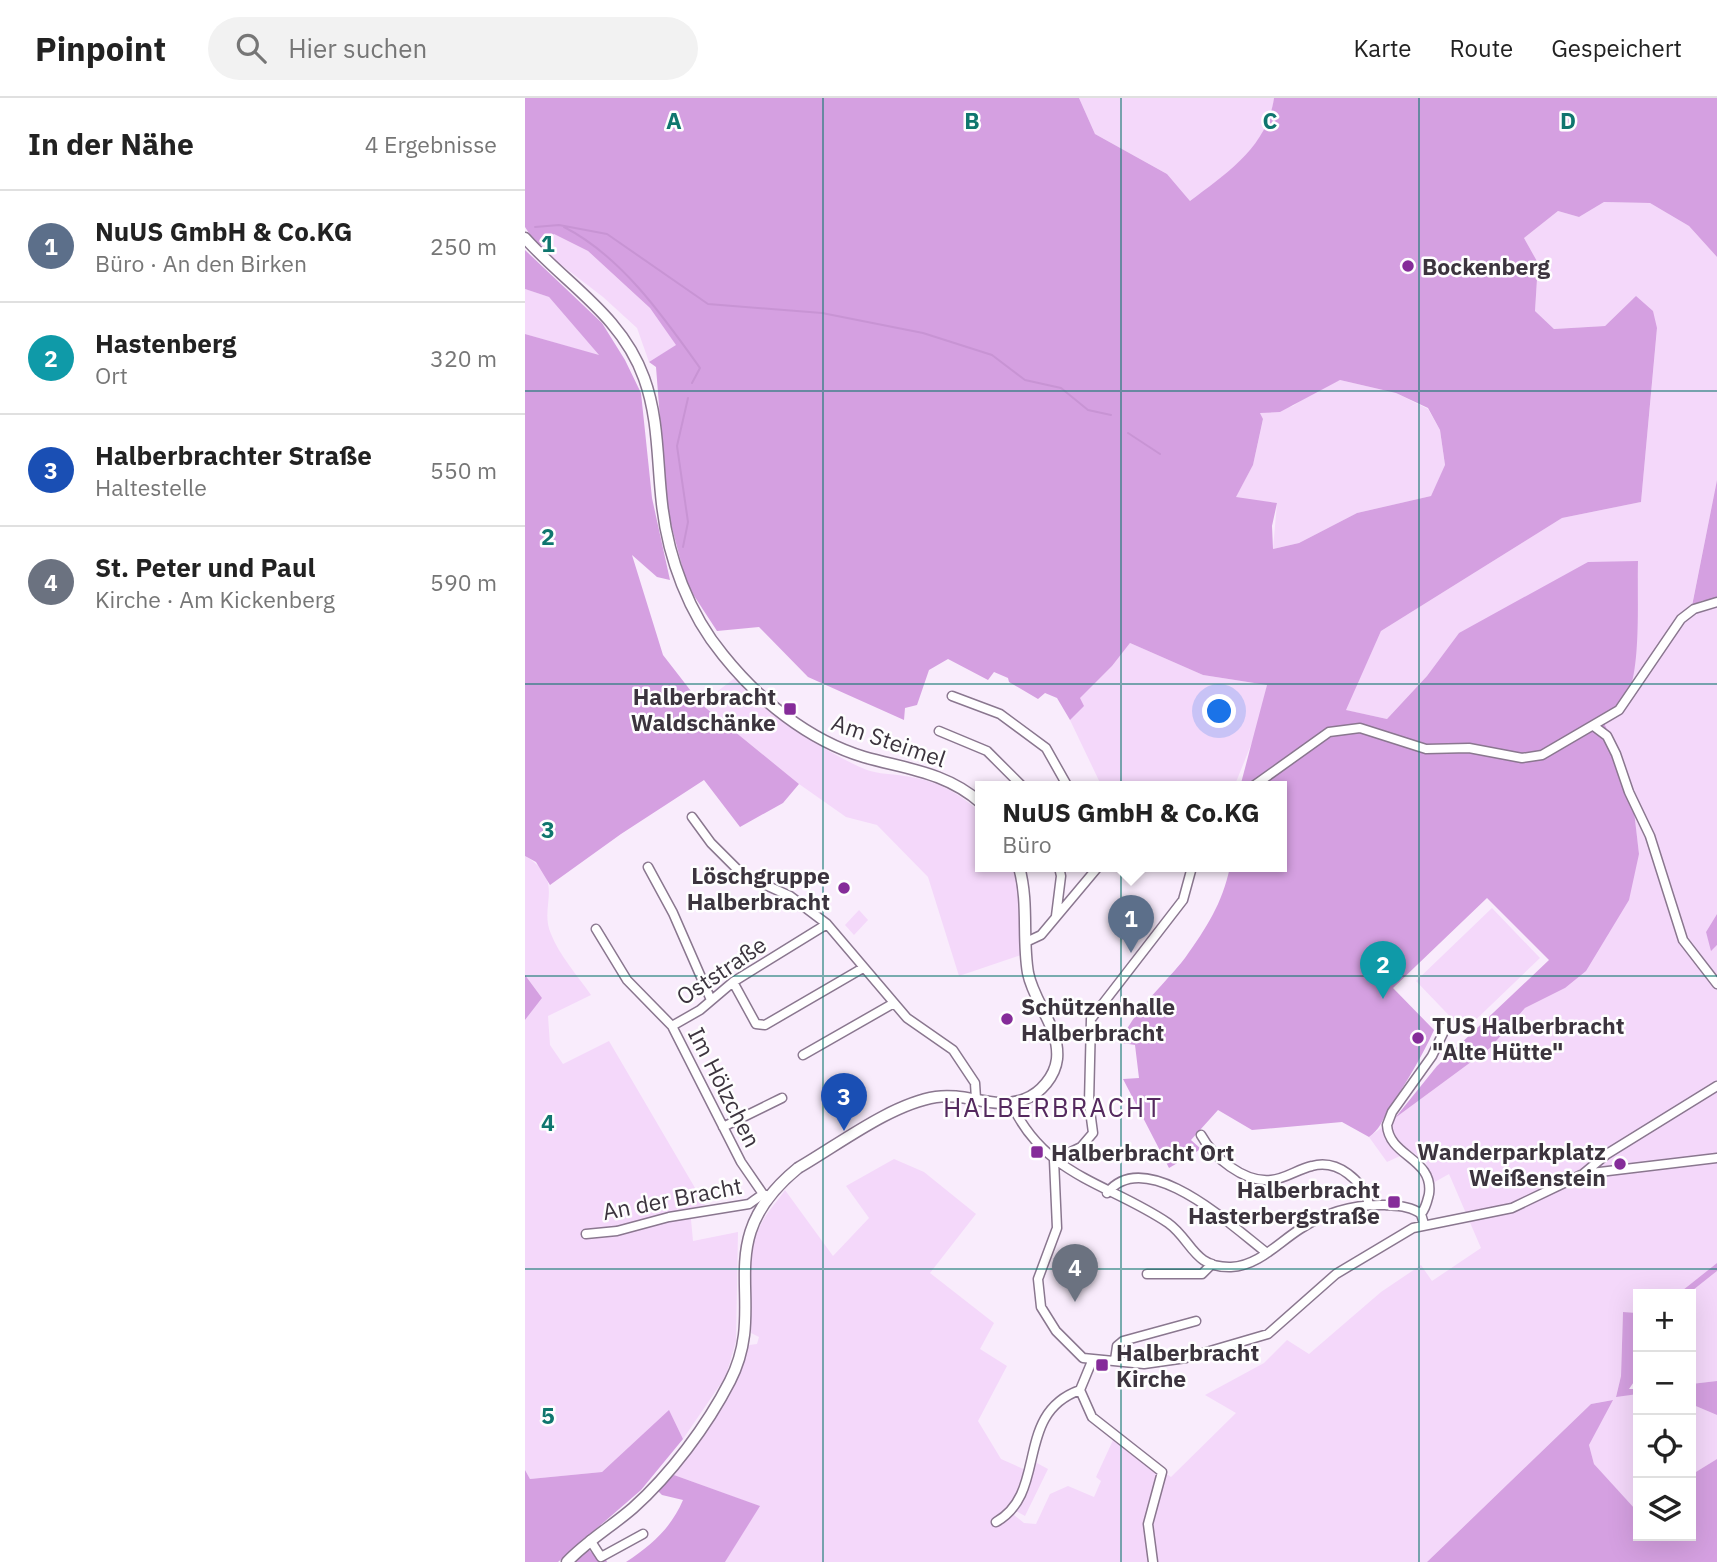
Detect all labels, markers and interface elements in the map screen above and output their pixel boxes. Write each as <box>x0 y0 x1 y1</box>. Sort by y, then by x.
search box <box>208 17 698 80</box>
text: Pinpoint <box>35 27 166 70</box>
icon: search <box>232 29 270 67</box>
text: Hier suchen <box>288 31 427 65</box>
text: Karte <box>1353 32 1412 64</box>
text: Route <box>1450 32 1513 64</box>
text: Gespeichert <box>1551 32 1682 64</box>
text: A <box>666 105 682 135</box>
text: B <box>964 105 980 135</box>
text: C <box>1263 105 1278 135</box>
text: D <box>1560 105 1576 135</box>
text: In der Nähe <box>28 124 194 163</box>
text: 4 Ergebnisse <box>365 129 497 159</box>
text: NuUS GmbH & Co.KG <box>95 214 352 248</box>
text: 1 <box>541 228 555 258</box>
text: 1 <box>44 231 58 261</box>
text: 250 m <box>430 231 497 261</box>
text: Büro · An den Birken <box>95 248 307 278</box>
place label: Bockenberg <box>1422 251 1550 281</box>
marker: Bockenberg <box>1400 258 1416 274</box>
text: Hastenberg <box>95 326 236 360</box>
text: 2 <box>44 343 58 373</box>
text: 320 m <box>430 343 497 373</box>
text: Ort <box>95 360 128 390</box>
text: Halberbrachter Straße <box>95 438 372 472</box>
text: 3 <box>44 455 58 485</box>
text: 550 m <box>430 455 497 485</box>
text: Haltestelle <box>95 472 207 502</box>
text: 2 <box>541 521 555 551</box>
text: St. Peter und Paul <box>95 550 315 584</box>
text: 4 <box>44 567 58 597</box>
text: 590 m <box>430 567 497 597</box>
text: Kirche · Am Kickenberg <box>95 584 335 614</box>
place label: Halberbracht Waldschänke <box>631 681 776 737</box>
your location <box>1202 694 1236 728</box>
marker: Halberbracht Waldschänke <box>782 701 798 717</box>
street label: Am Steimel <box>828 706 950 774</box>
popup <box>975 781 1287 872</box>
text: NuUS GmbH & Co.KG <box>1002 795 1260 829</box>
text: 3 <box>541 814 555 844</box>
text: Büro <box>1002 829 1052 859</box>
place label: Löschgruppe Halberbracht <box>687 860 830 916</box>
marker: Löschgruppe Halberbracht <box>836 880 852 896</box>
pin: 1 <box>1108 895 1154 953</box>
street label: Oststraße <box>670 929 772 1011</box>
pin: 2 <box>1360 941 1406 999</box>
place label: Schützenhalle Halberbracht <box>1021 991 1175 1047</box>
place label: TUS Halberbracht "Alte Hütte" <box>1432 1010 1625 1066</box>
marker: Schützenhalle Halberbracht <box>999 1011 1015 1027</box>
street label: Im Hölzchen <box>682 1022 768 1152</box>
marker: TUS Halberbracht "Alte Hütte" <box>1410 1030 1426 1046</box>
pin: 3 <box>821 1073 867 1131</box>
district label: HALBERBRACHT <box>943 1090 1163 1124</box>
text: 4 <box>541 1107 555 1137</box>
place label: Wanderparkplatz Weißenstein <box>1417 1136 1606 1192</box>
place label: Halberbracht Ort <box>1051 1137 1235 1167</box>
marker: Halberbracht Ort <box>1029 1144 1045 1160</box>
marker: Wanderparkplatz Weißenstein <box>1612 1156 1628 1172</box>
street label: An der Bracht <box>600 1170 744 1226</box>
place label: Halberbracht Hasterbergstraße <box>1188 1174 1380 1230</box>
marker: Halberbracht Hasterbergstraße <box>1386 1194 1402 1210</box>
pin: 4 <box>1052 1244 1098 1302</box>
map controls <box>1633 1289 1696 1541</box>
button: + <box>1633 1289 1696 1352</box>
place label: Halberbracht Kirche <box>1116 1337 1260 1393</box>
button: − <box>1633 1352 1696 1415</box>
marker: Halberbracht Kirche <box>1094 1357 1110 1373</box>
text: 5 <box>541 1400 555 1430</box>
button: locate <box>1633 1415 1696 1478</box>
button: layers <box>1633 1478 1696 1541</box>

